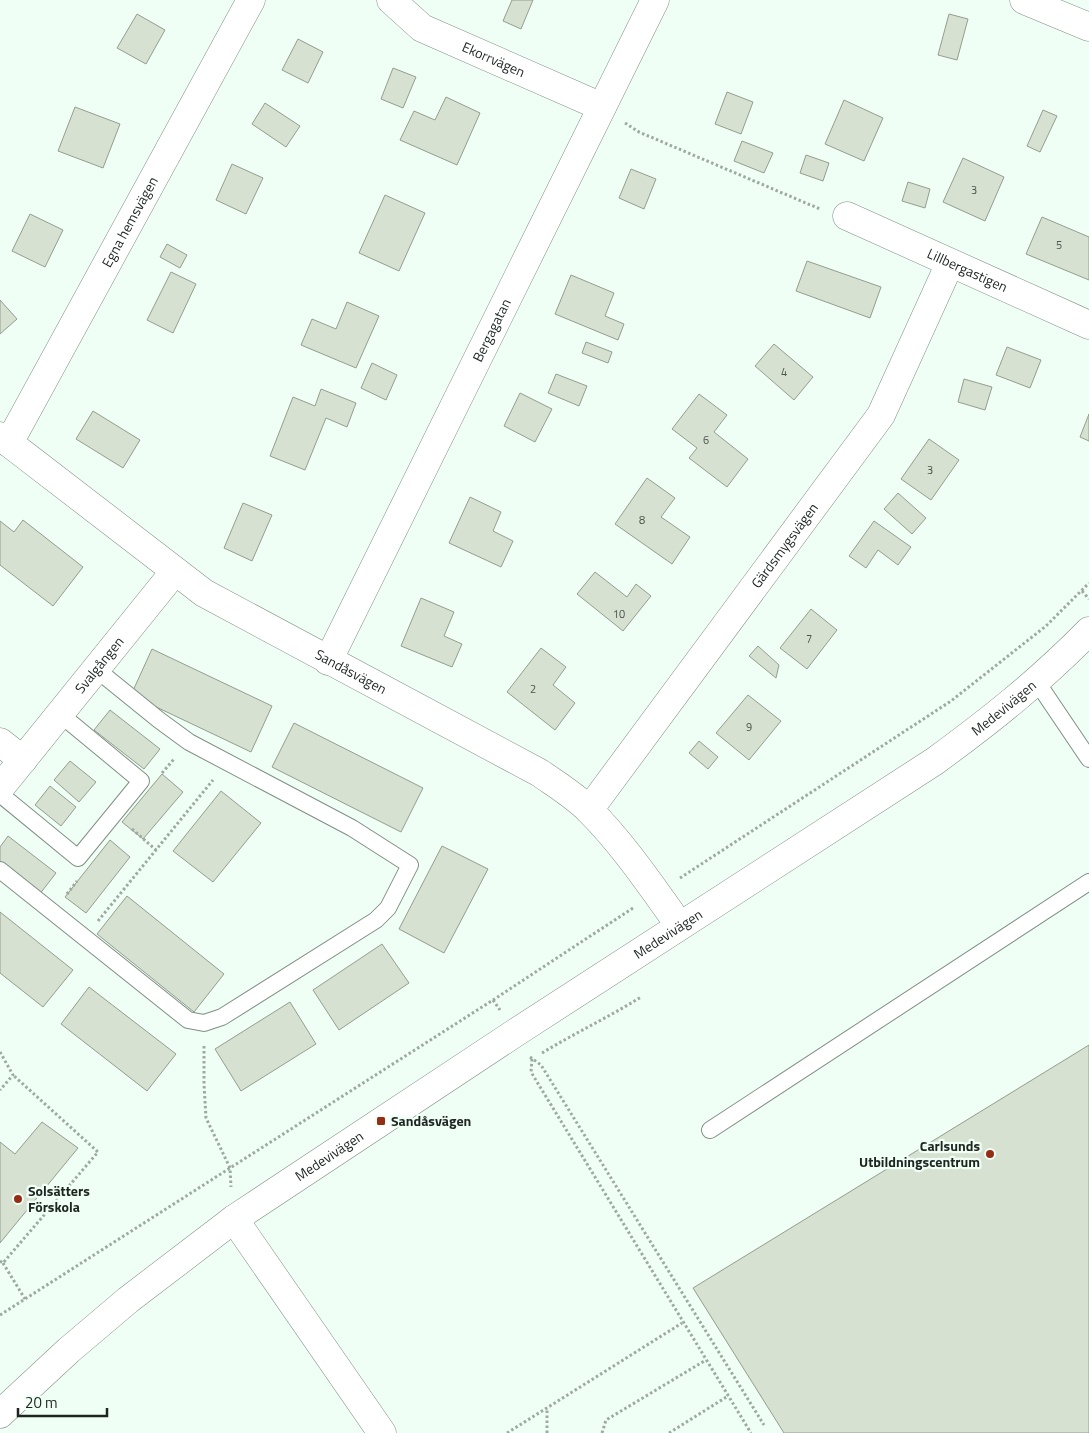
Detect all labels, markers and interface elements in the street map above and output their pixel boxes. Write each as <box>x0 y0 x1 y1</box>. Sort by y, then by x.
street label: Ekorrvägen <box>459 36 529 82</box>
street label: Egna hemsvägen <box>96 172 163 271</box>
house number: 3 <box>971 182 977 198</box>
house number: 5 <box>1056 237 1062 253</box>
street label: Lillbergastigen <box>924 243 1011 297</box>
street label: Bergagatan <box>467 295 516 365</box>
house number: 4 <box>781 364 787 380</box>
house number: 6 <box>703 432 709 448</box>
house number: 3 <box>927 462 933 478</box>
street label: Gärdsmygsvägen <box>746 498 823 592</box>
house number: 8 <box>639 512 645 528</box>
house number: 10 <box>613 606 625 622</box>
house number: 7 <box>806 631 812 647</box>
street label: Svalgången <box>69 632 128 698</box>
street label: Sandåsvägen <box>312 643 391 699</box>
street label: Medevivägen <box>966 675 1040 740</box>
house number: 2 <box>530 681 536 697</box>
house number: 9 <box>746 719 752 735</box>
street label: Medevivägen <box>629 903 706 964</box>
place label: Sandåsvägen <box>391 1110 471 1131</box>
marker: Sandåsvägen <box>375 1115 387 1127</box>
street label: Medevivägen <box>290 1125 367 1186</box>
place label: Carlsunds Utbildningscentrum <box>859 1135 980 1172</box>
marker: Carlsunds Utbildningscentrum <box>984 1148 996 1160</box>
place label: Solsätters Förskola <box>28 1180 90 1217</box>
marker: Solsätters Förskola <box>12 1193 24 1205</box>
scale bar <box>18 1386 106 1418</box>
text: 20 m <box>25 1391 58 1414</box>

